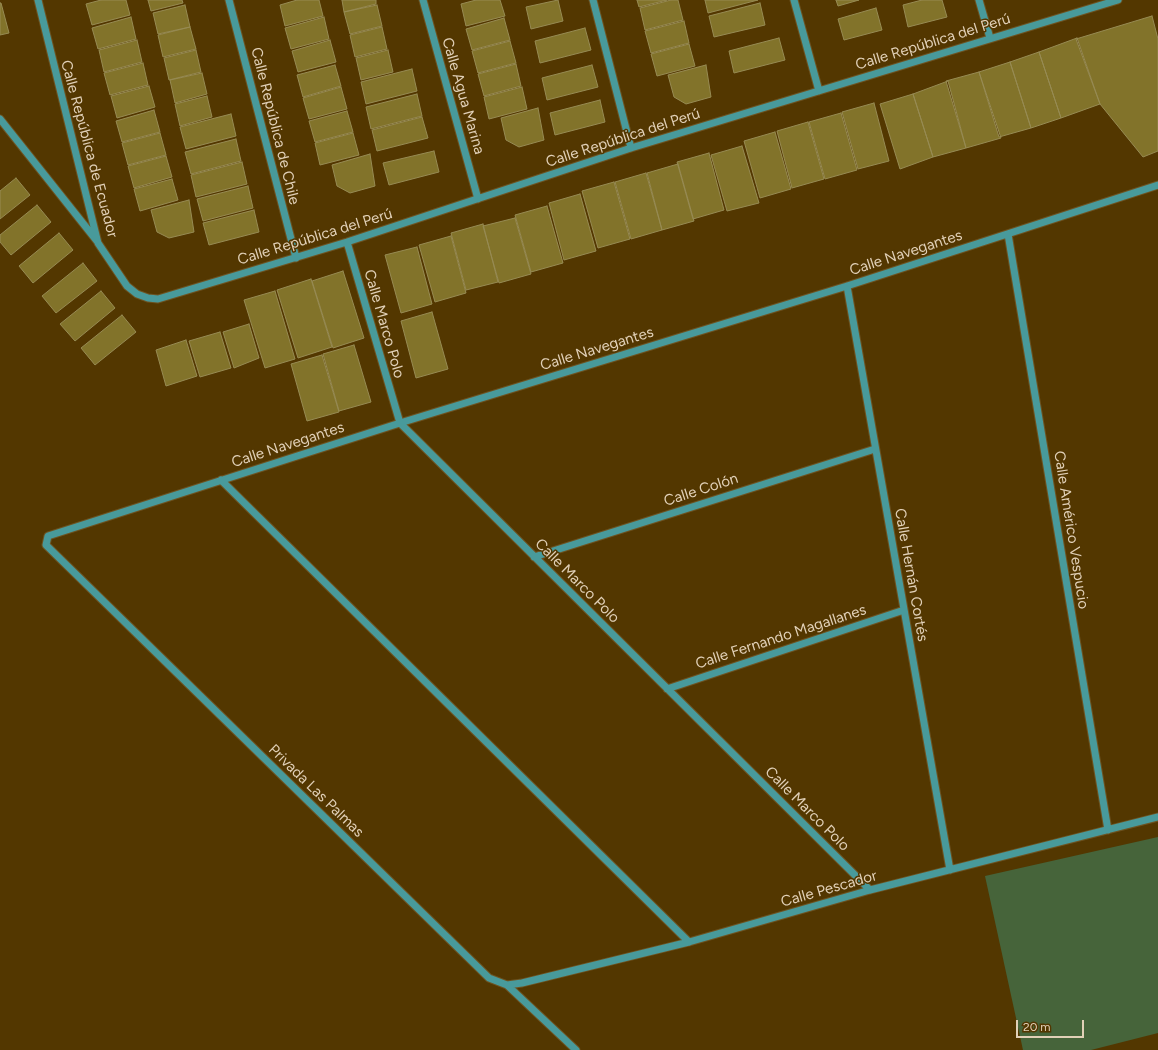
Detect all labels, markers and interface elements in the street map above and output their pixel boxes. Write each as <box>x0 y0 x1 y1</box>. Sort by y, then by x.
street label: Calle República del Perú <box>853 10 1013 74</box>
street label: Calle Agua Marina <box>438 36 488 156</box>
street label: Calle República de Chile <box>247 45 303 207</box>
street label: Calle República de Ecuador <box>57 58 121 240</box>
street label: Calle República del Perú <box>544 105 702 171</box>
street label: Calle República del Perú <box>235 205 395 269</box>
street label: Calle Navegantes <box>847 226 965 280</box>
street label: Calle Marco Polo <box>360 268 408 380</box>
street label: Calle Navegantes <box>538 323 656 375</box>
street label: Calle Navegantes <box>229 418 347 472</box>
street label: Calle Américo Vespucio <box>1050 450 1092 610</box>
street label: Calle Colón <box>662 470 740 510</box>
street label: Calle Hernán Cortés <box>890 507 932 643</box>
street label: Calle Marco Polo <box>531 535 623 627</box>
street label: Calle Fernando Magallanes <box>693 601 869 673</box>
street label: Privada Las Palmas <box>265 741 367 841</box>
street label: Calle Marco Polo <box>761 763 853 855</box>
street label: Calle Pescador <box>779 867 879 911</box>
scale bar <box>1018 1012 1086 1038</box>
text: 20 m <box>1023 1020 1051 1034</box>

